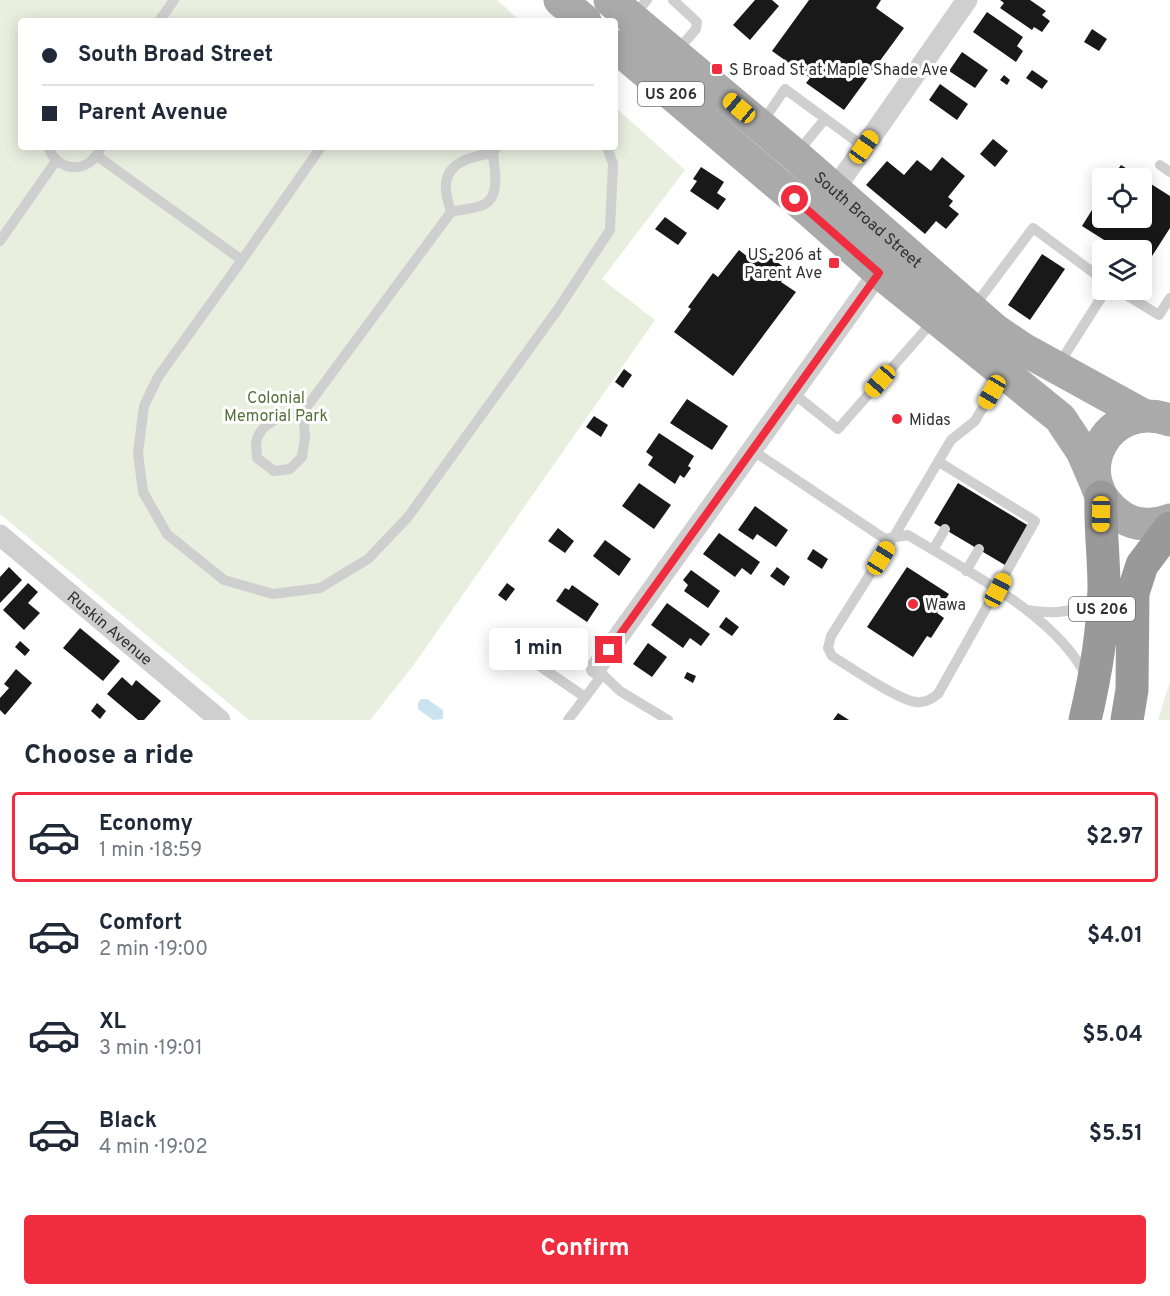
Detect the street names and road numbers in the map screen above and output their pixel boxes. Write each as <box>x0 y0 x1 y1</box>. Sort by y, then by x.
road number: US 206 <box>638 82 704 106</box>
street label: South Broad Street <box>809 168 925 273</box>
street label: Ruskin Avenue <box>62 588 156 671</box>
road number: US 206 <box>1069 597 1135 621</box>

